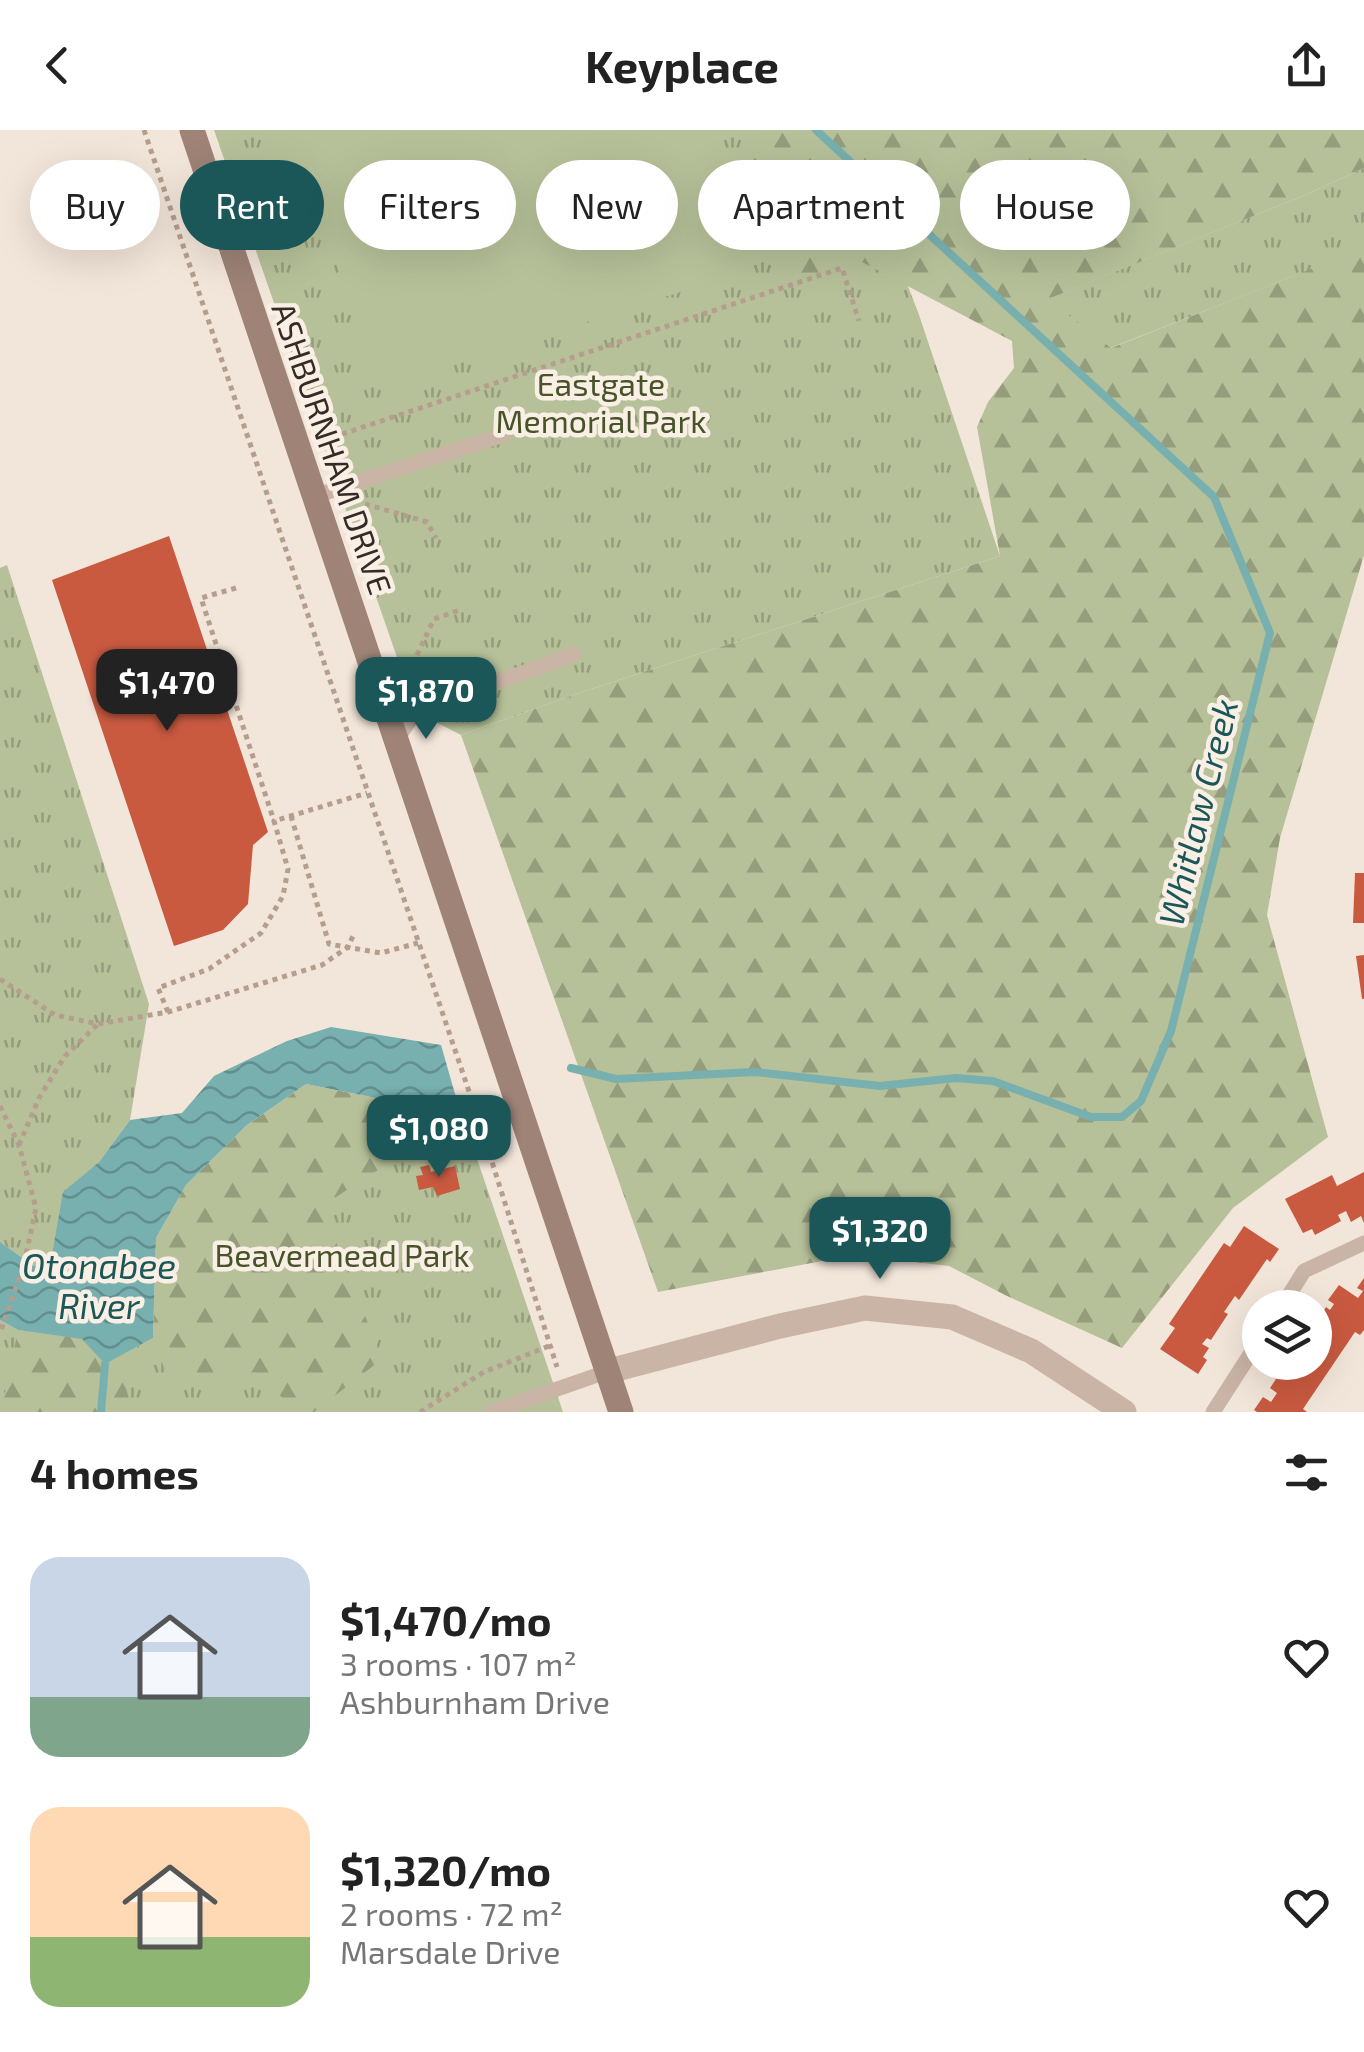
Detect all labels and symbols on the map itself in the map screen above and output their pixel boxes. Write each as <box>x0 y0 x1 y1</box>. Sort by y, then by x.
street label: ASHBURNHAM DRIVE <box>265 297 401 599</box>
park label: Eastgate Memorial Park <box>495 364 707 439</box>
pin: $1,470 <box>86 649 248 734</box>
pin: $1,870 <box>345 657 507 742</box>
water label: Whitlaw Creek <box>1149 694 1245 930</box>
pin: $1,080 <box>358 1095 520 1180</box>
pin: $1,320 <box>799 1197 961 1282</box>
park label: Beavermead Park <box>214 1235 470 1273</box>
water label: Otonabee River <box>22 1244 176 1326</box>

